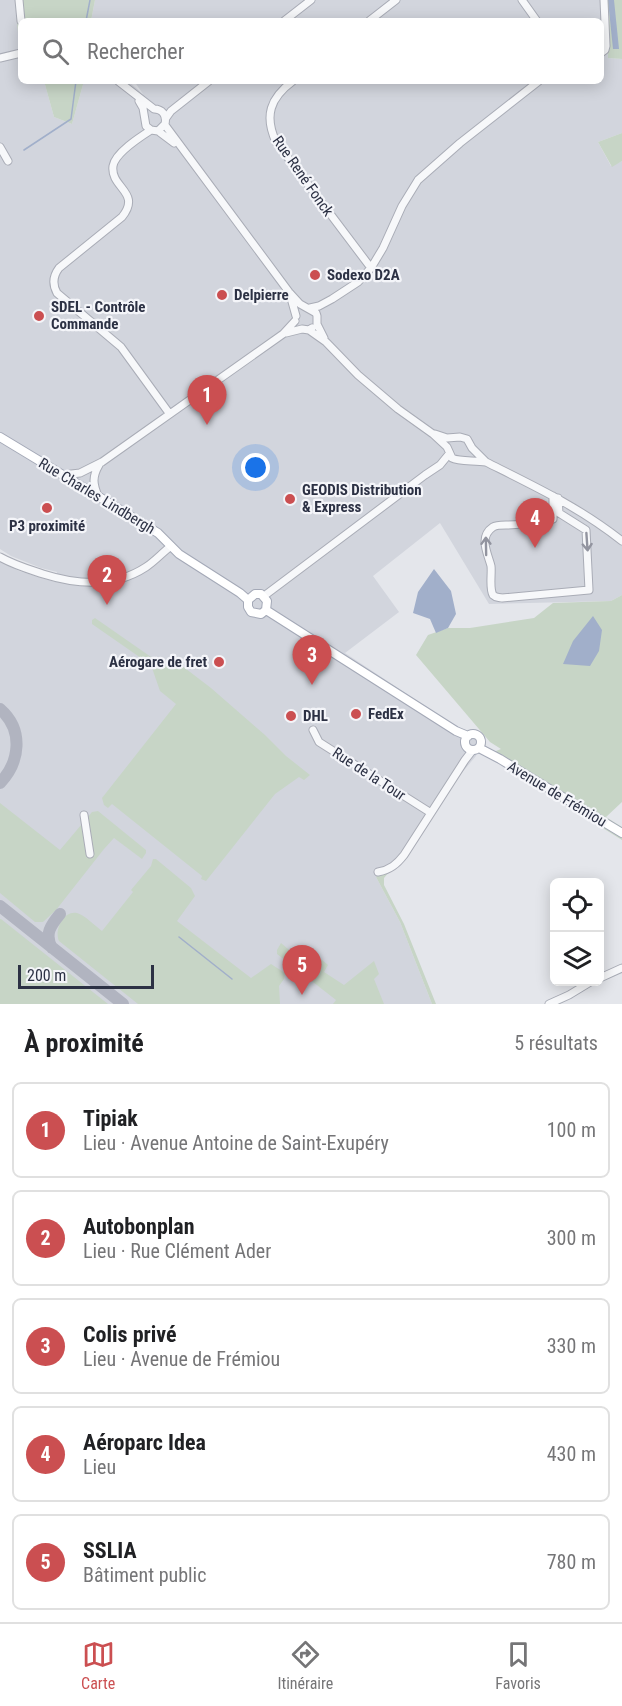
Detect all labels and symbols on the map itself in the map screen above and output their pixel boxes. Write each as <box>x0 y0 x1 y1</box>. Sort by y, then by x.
street label: Rue René Fonck <box>269 132 337 220</box>
place label: Sodexo D2A <box>327 266 400 284</box>
marker: Sodexo D2A <box>308 268 322 282</box>
place label: Delpierre <box>234 286 289 304</box>
marker: Delpierre <box>215 288 229 302</box>
place label: SDEL - Contrôle Commande <box>51 298 146 333</box>
marker: SDEL - Contrôle Commande <box>32 309 46 323</box>
pin: 1 <box>188 376 226 425</box>
your location <box>241 453 270 482</box>
street label: Rue Charles Lindbergh <box>35 454 159 538</box>
place label: GEODIS Distribution & Express <box>302 481 422 516</box>
marker: GEODIS Distribution & Express <box>283 492 297 506</box>
pin: 4 <box>516 498 554 548</box>
marker: P3 proximité <box>40 501 54 515</box>
place label: P3 proximité <box>9 517 85 535</box>
one-way arrow <box>581 532 592 552</box>
one-way arrow <box>480 537 492 557</box>
pin: 2 <box>88 556 126 605</box>
pin: 3 <box>292 636 332 685</box>
place label: Aérogare de fret <box>109 653 207 671</box>
marker: Aérogare de fret <box>212 655 226 669</box>
place label: FedEx <box>368 705 404 723</box>
place label: DHL <box>303 707 328 725</box>
marker: FedEx <box>349 707 363 721</box>
marker: DHL <box>284 709 298 723</box>
street label: Rue de la Tour <box>329 744 409 805</box>
street label: Avenue de Frémiou <box>504 757 610 831</box>
pin: 5 <box>282 946 322 995</box>
scale bar <box>18 962 154 989</box>

